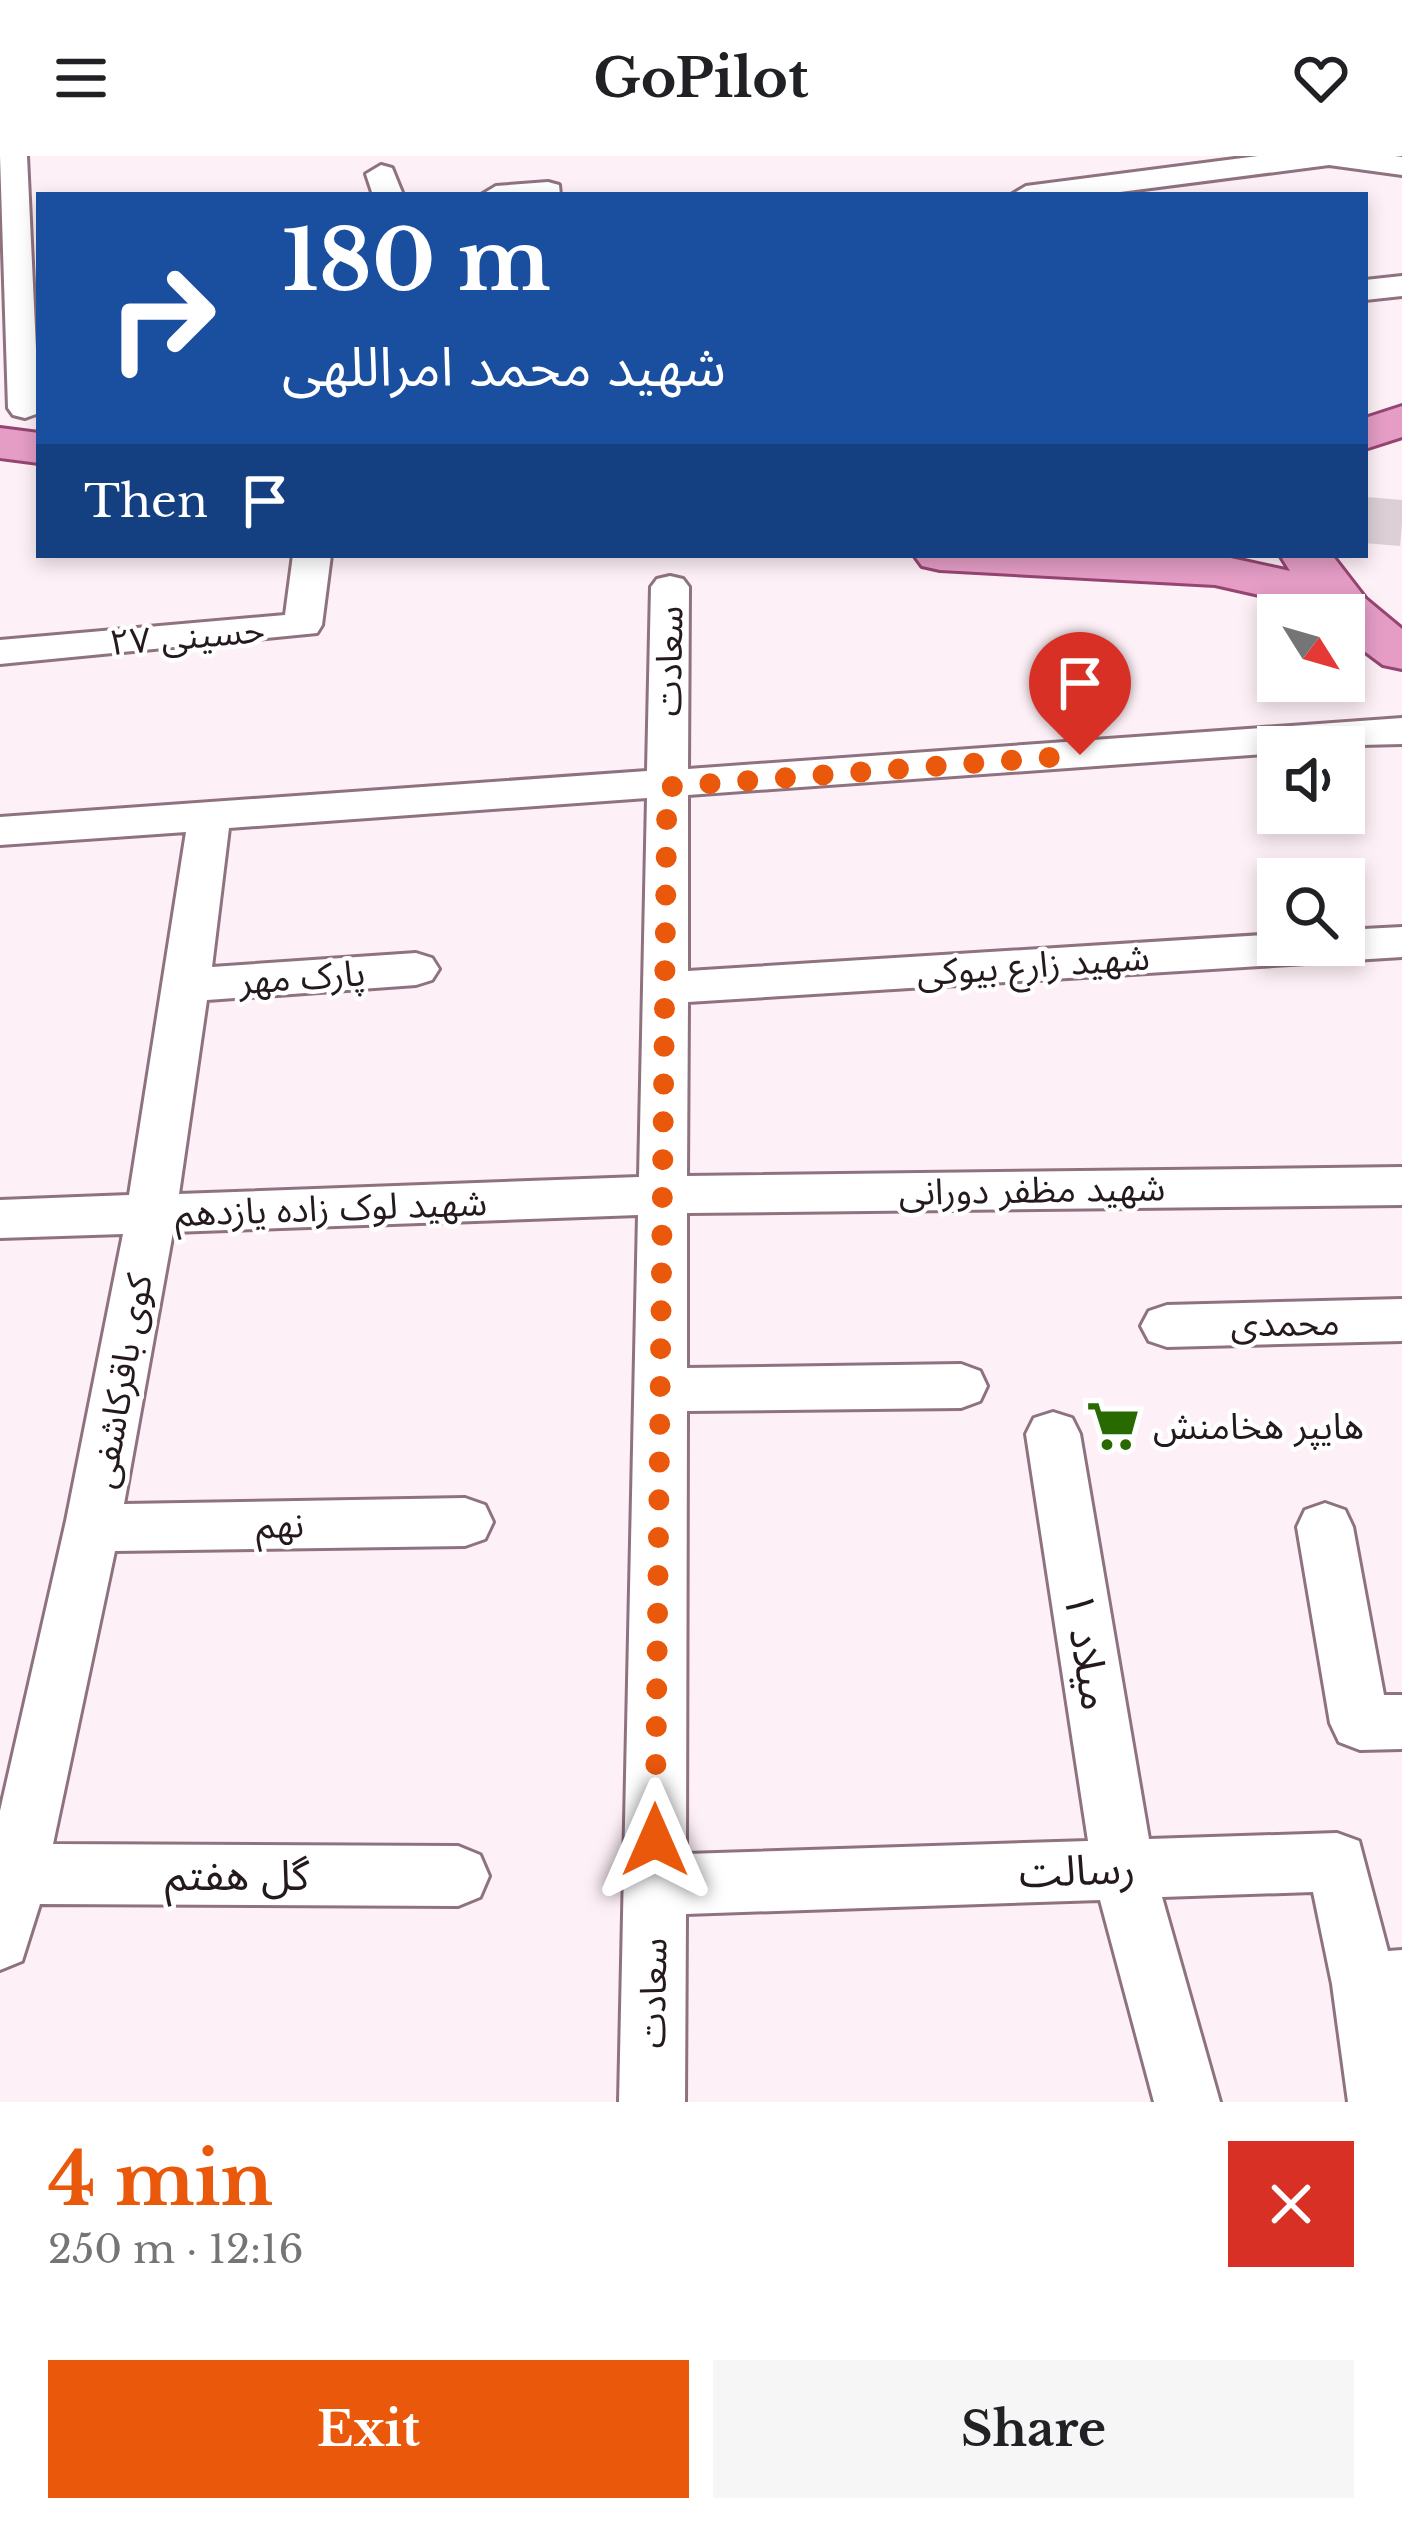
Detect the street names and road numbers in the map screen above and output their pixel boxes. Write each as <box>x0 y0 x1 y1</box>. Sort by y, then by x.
street label: سعادت <box>646 605 692 717</box>
street label: حسینی ۲۷ <box>108 607 266 665</box>
street label: شهید زارع بیوکی <box>915 934 1151 1000</box>
street label: پارک مهر <box>236 950 367 1005</box>
street label: شهید مظفر دورانی <box>898 1165 1166 1215</box>
street label: شهید لوک زاده یازدهم <box>174 1180 488 1241</box>
street label: کوی باقرکاشفی <box>80 1269 162 1491</box>
street label: محمدی <box>1230 1300 1340 1346</box>
street label: نهم <box>256 1502 305 1553</box>
street label: میلاد ۱ <box>1053 1588 1123 1714</box>
street label: رسالت <box>1018 1842 1136 1898</box>
street label: گل هفتم <box>165 1849 310 1907</box>
street label: سعادت <box>630 1937 676 2049</box>

